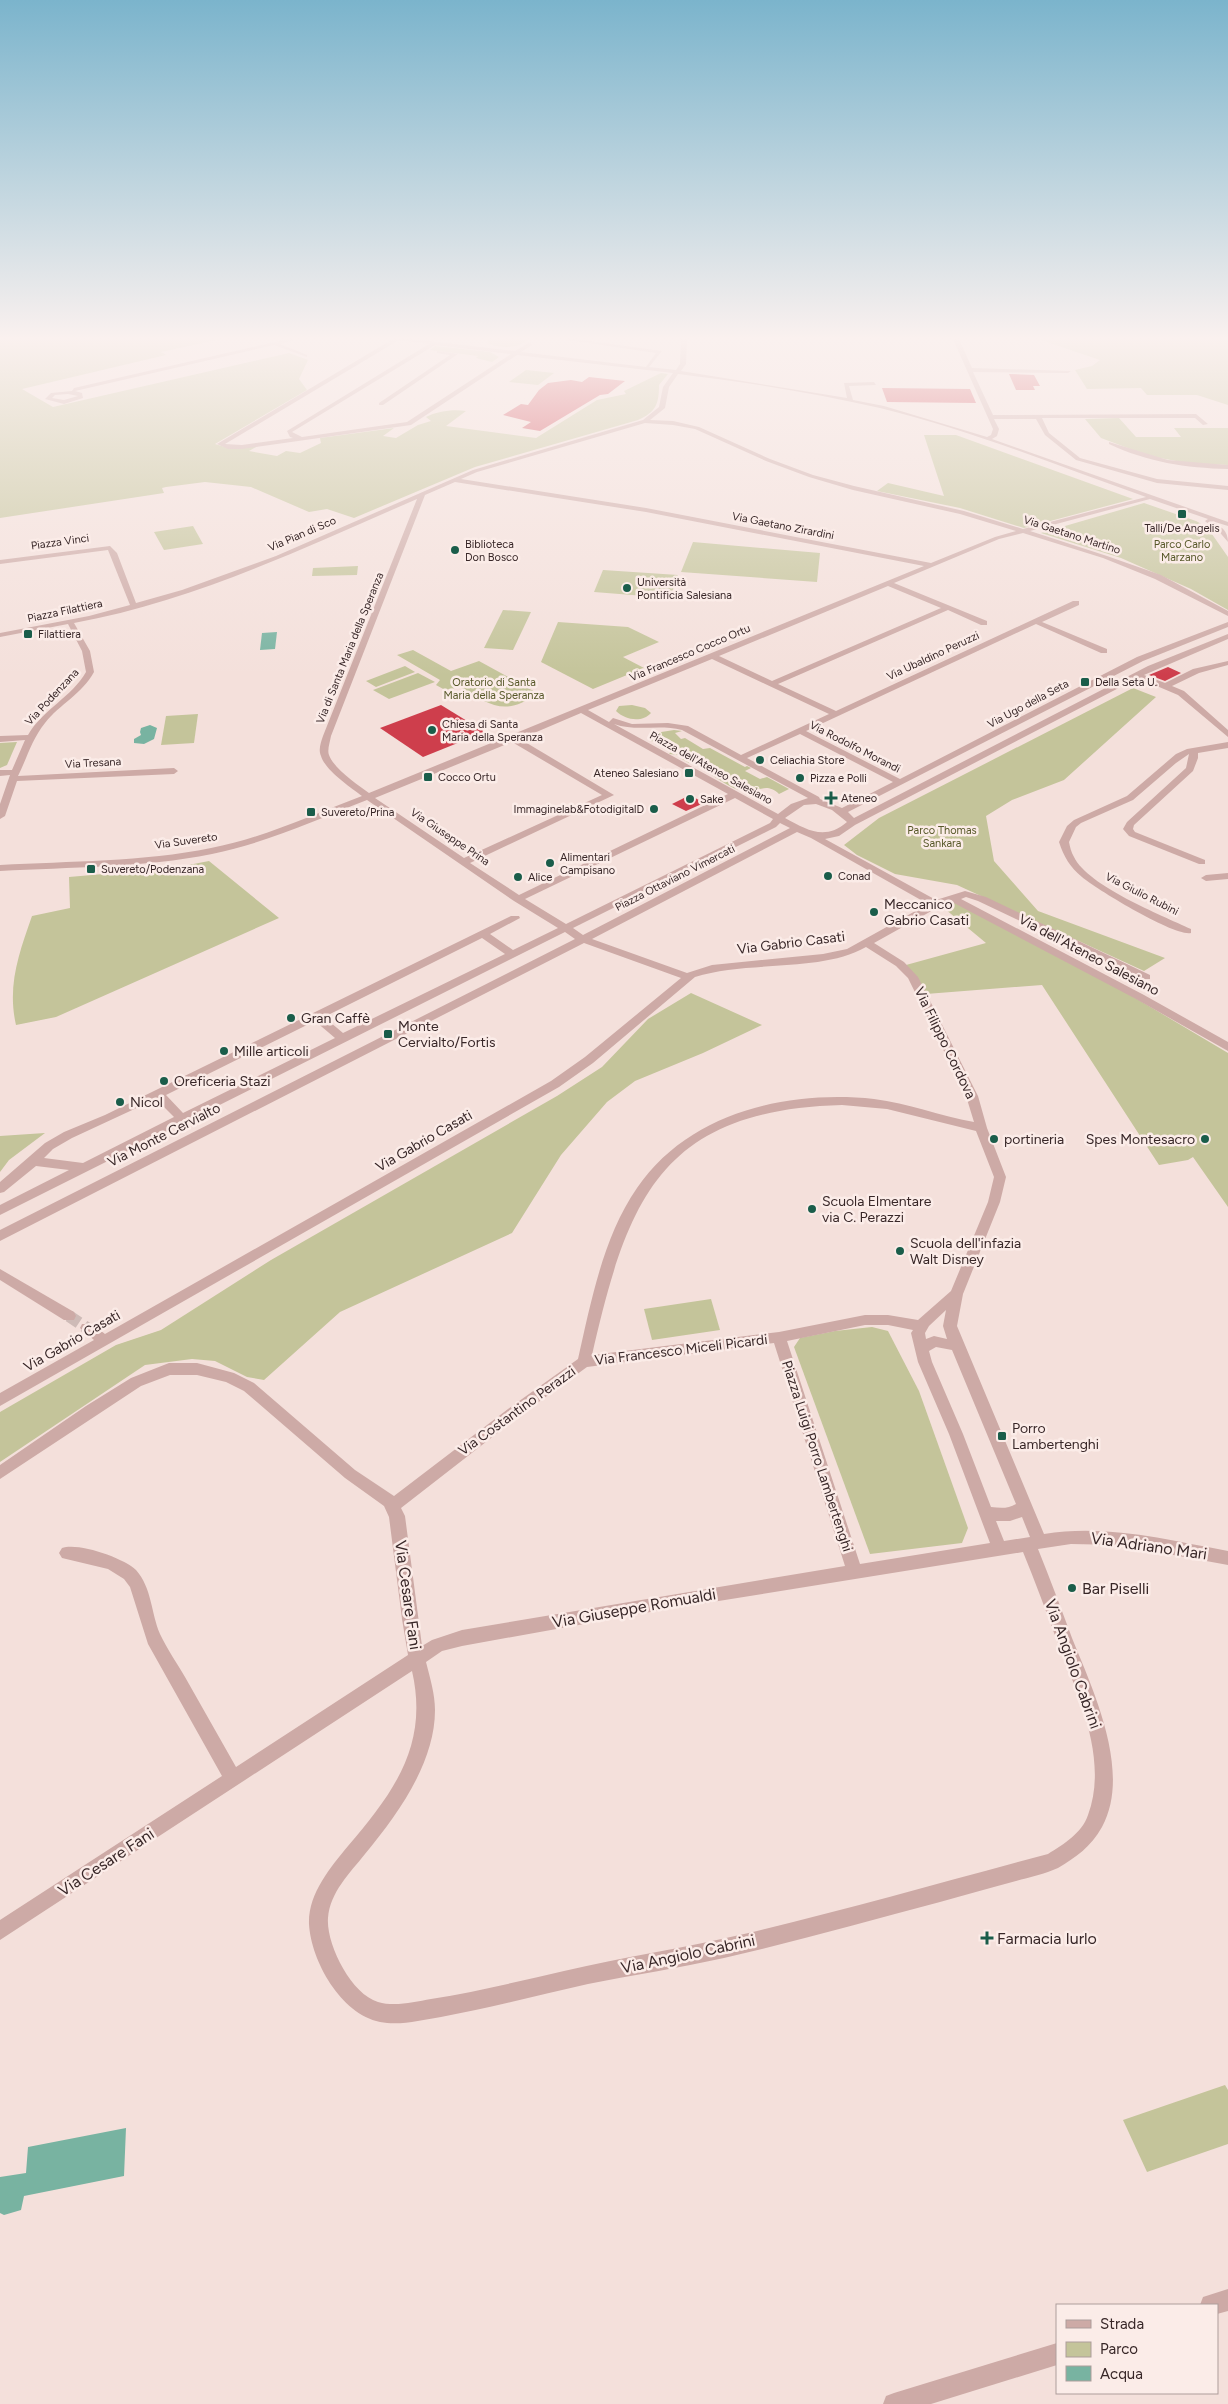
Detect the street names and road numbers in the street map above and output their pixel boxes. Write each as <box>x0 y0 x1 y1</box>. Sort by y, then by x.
street label: Via Gaetano Zirardini <box>731 510 835 542</box>
street label: Via Gaetano Martino <box>1022 513 1122 557</box>
street label: Via Pian di Sco <box>266 514 338 554</box>
street label: Piazza Vinci <box>30 531 90 553</box>
street label: Via di Santa Maria della Speranza <box>314 570 386 726</box>
street label: Piazza Filattiera <box>26 597 104 625</box>
street label: Via Francesco Cocco Ortu <box>628 622 752 684</box>
street label: Via Ubaldino Peruzzi <box>885 629 981 683</box>
street label: Via Podenzana <box>23 666 81 728</box>
street label: Via Ugo della Seta <box>985 677 1071 731</box>
street label: Via Rodolfo Morandi <box>807 718 903 776</box>
street label: Piazza dell'Ateneo Salesiano <box>647 729 775 807</box>
street label: Via Tresana <box>65 755 121 771</box>
street label: Via Giuseppe Prina <box>408 806 492 868</box>
street label: Via Suvereto <box>154 830 218 852</box>
street label: Piazza Ottaviano Vimercati <box>613 842 737 914</box>
street label: Via Giulio Rubini <box>1103 870 1181 918</box>
street label: Via dell'Ateneo Salesiano <box>1016 911 1162 999</box>
street label: Via Gabrio Casati <box>736 928 846 958</box>
street label: Via Filippo Cordova <box>911 984 979 1102</box>
street label: Via Monte Cervialto <box>105 1099 223 1171</box>
street label: Via Gabrio Casati <box>373 1107 475 1175</box>
street label: Via Gabrio Casati <box>21 1307 123 1375</box>
street label: Via Francesco Miceli Picardi <box>594 1331 768 1369</box>
street label: Piazza Luigi Porro Lambertenghi <box>778 1358 856 1554</box>
street label: Via Costantino Perazzi <box>455 1363 579 1459</box>
street label: Via Adriano Mari <box>1090 1528 1208 1564</box>
street label: Via Cesare Fani <box>391 1539 425 1651</box>
street label: Via Giuseppe Romualdi <box>551 1584 717 1632</box>
street label: Via Angiolo Cabrini <box>1041 1597 1105 1731</box>
street label: Via Cesare Fani <box>55 1824 157 1900</box>
street label: Via Angiolo Cabrini <box>619 1931 757 1977</box>

